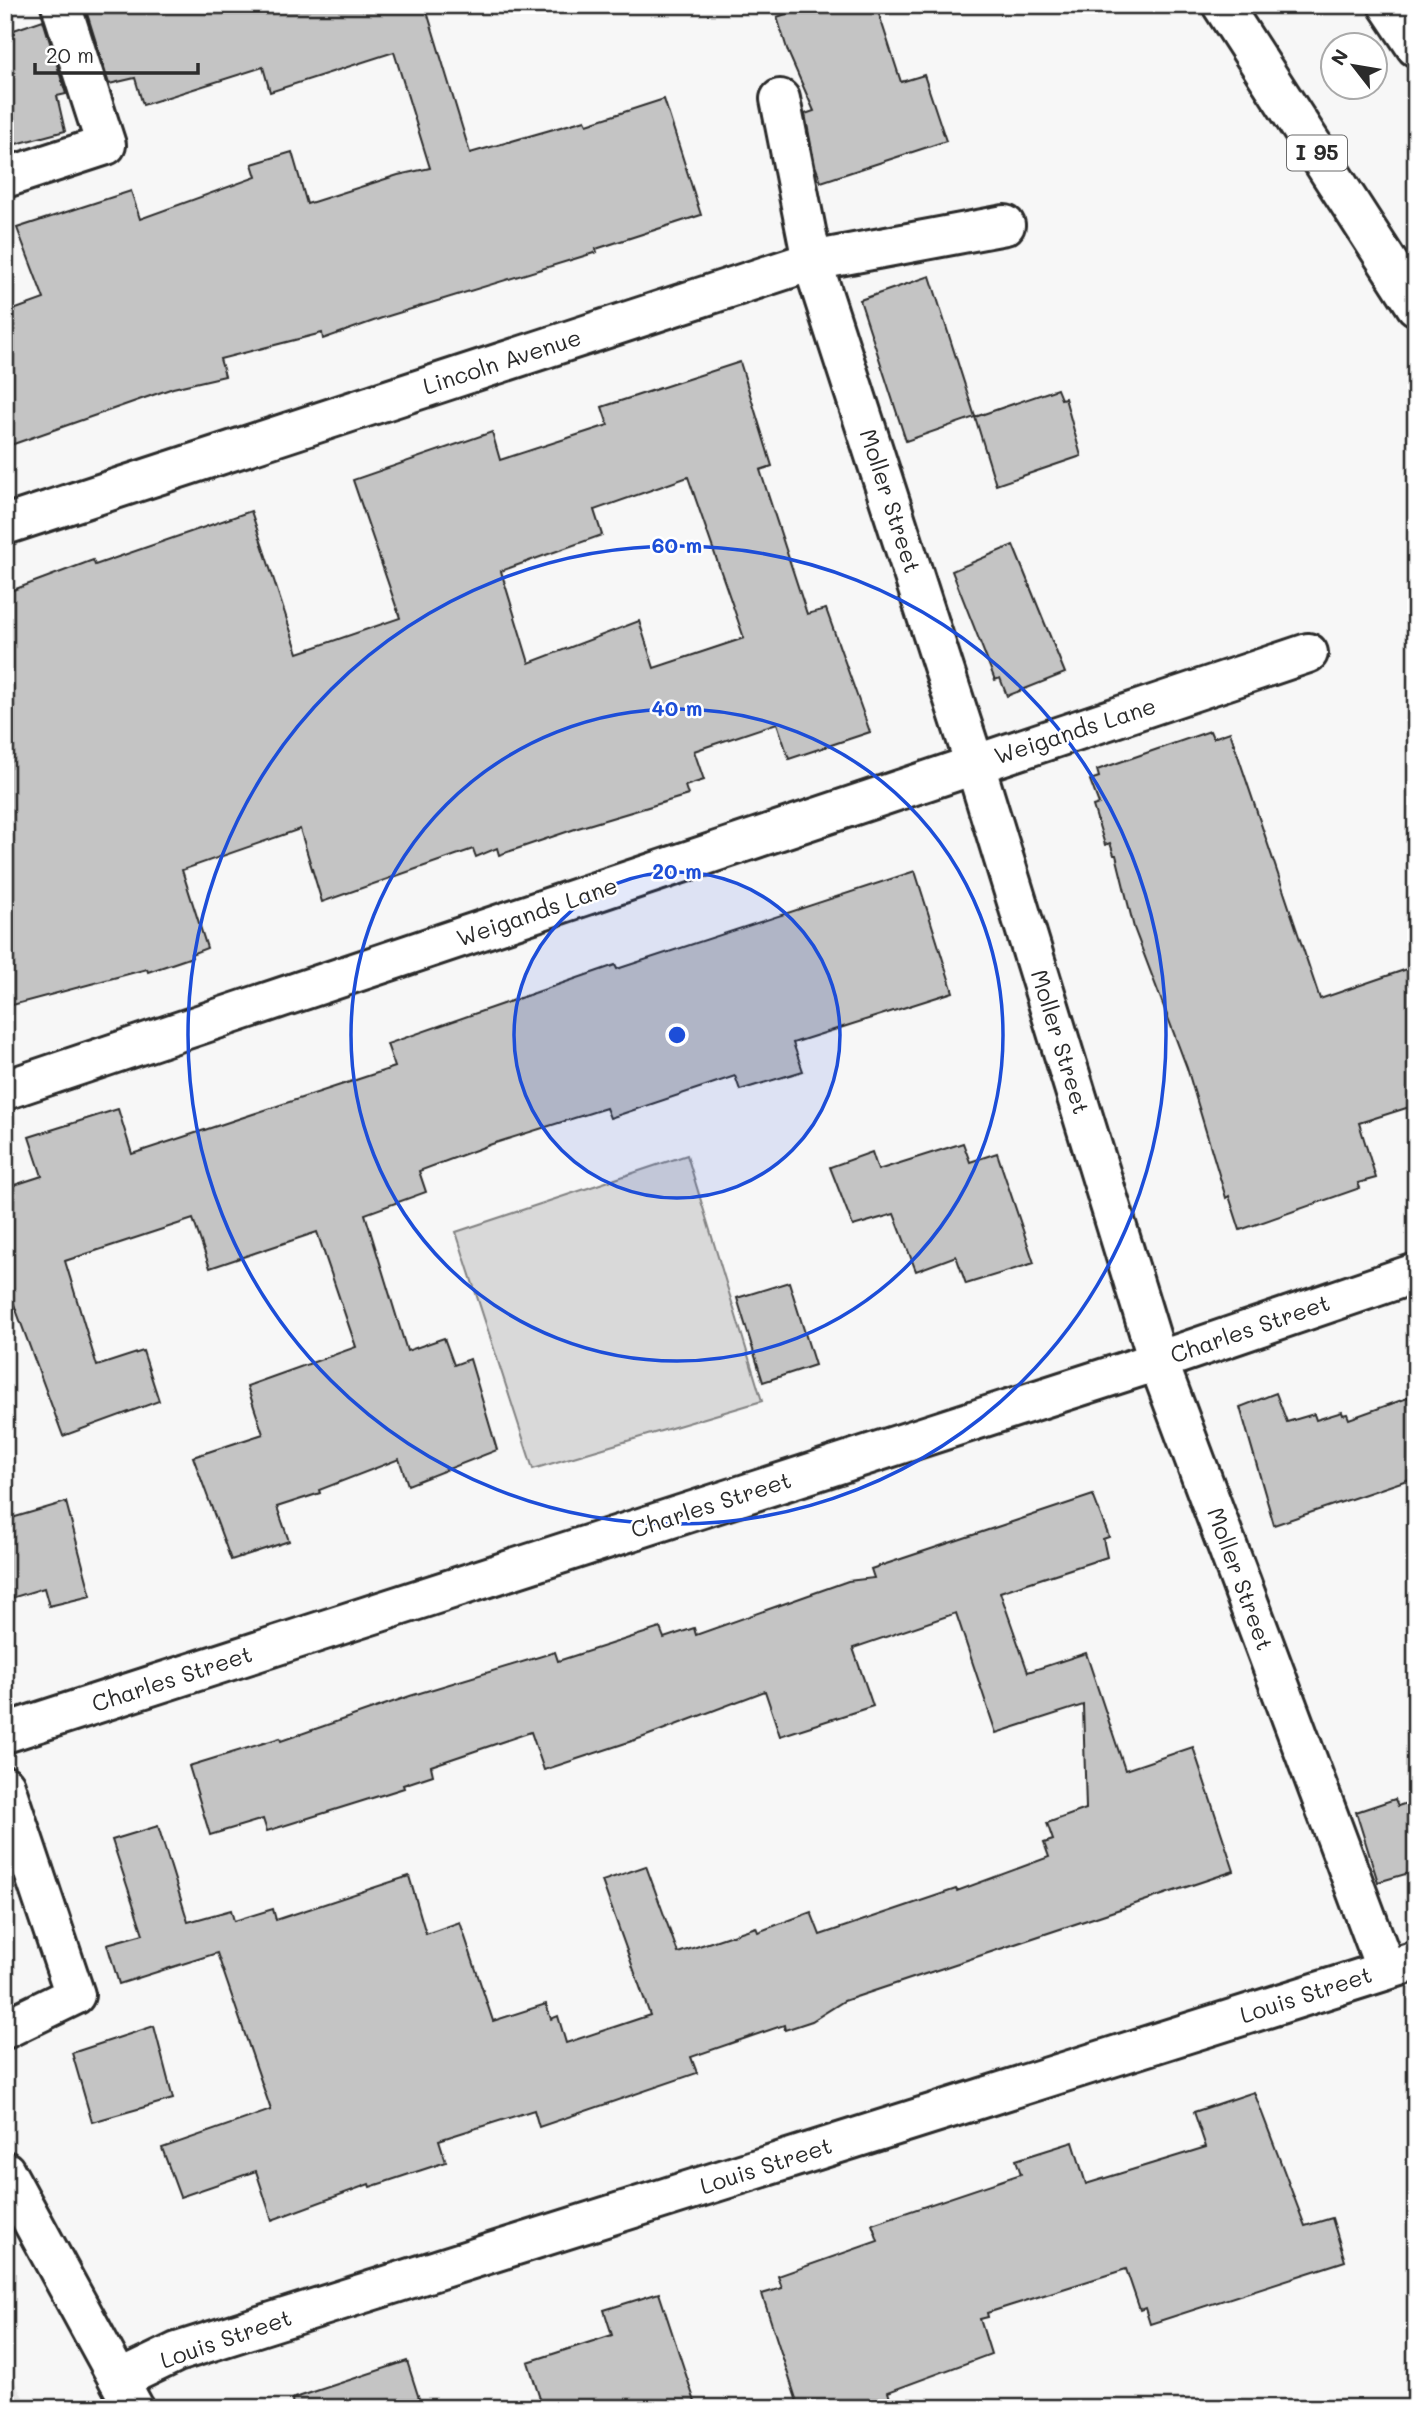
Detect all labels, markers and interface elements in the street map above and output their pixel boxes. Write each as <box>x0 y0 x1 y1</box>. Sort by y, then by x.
scale bar <box>35 32 198 76</box>
north arrow <box>1320 32 1390 102</box>
text: 20 m <box>46 41 94 68</box>
text: N <box>1325 44 1353 70</box>
road number: I 95 <box>1287 136 1347 170</box>
street label: Lincoln Avenue <box>419 321 585 401</box>
street label: Moller Street <box>854 425 928 577</box>
text: 60 m <box>652 531 702 558</box>
street label: Weigands Lane <box>990 690 1159 770</box>
text: 40 m <box>651 694 703 721</box>
text: 20 m <box>652 857 702 884</box>
street label: Weigands Lane <box>452 869 621 953</box>
street label: Moller Street <box>1025 966 1097 1118</box>
centre of rings <box>665 1023 689 1047</box>
street label: Charles Street <box>1166 1287 1334 1369</box>
street label: Charles Street <box>627 1464 795 1544</box>
street label: Moller Street <box>1201 1503 1281 1654</box>
street label: Charles Street <box>88 1638 256 1718</box>
street label: Louis Street <box>1236 1959 1376 2029</box>
street label: Louis Street <box>696 2130 836 2200</box>
street label: Louis Street <box>156 2302 295 2375</box>

